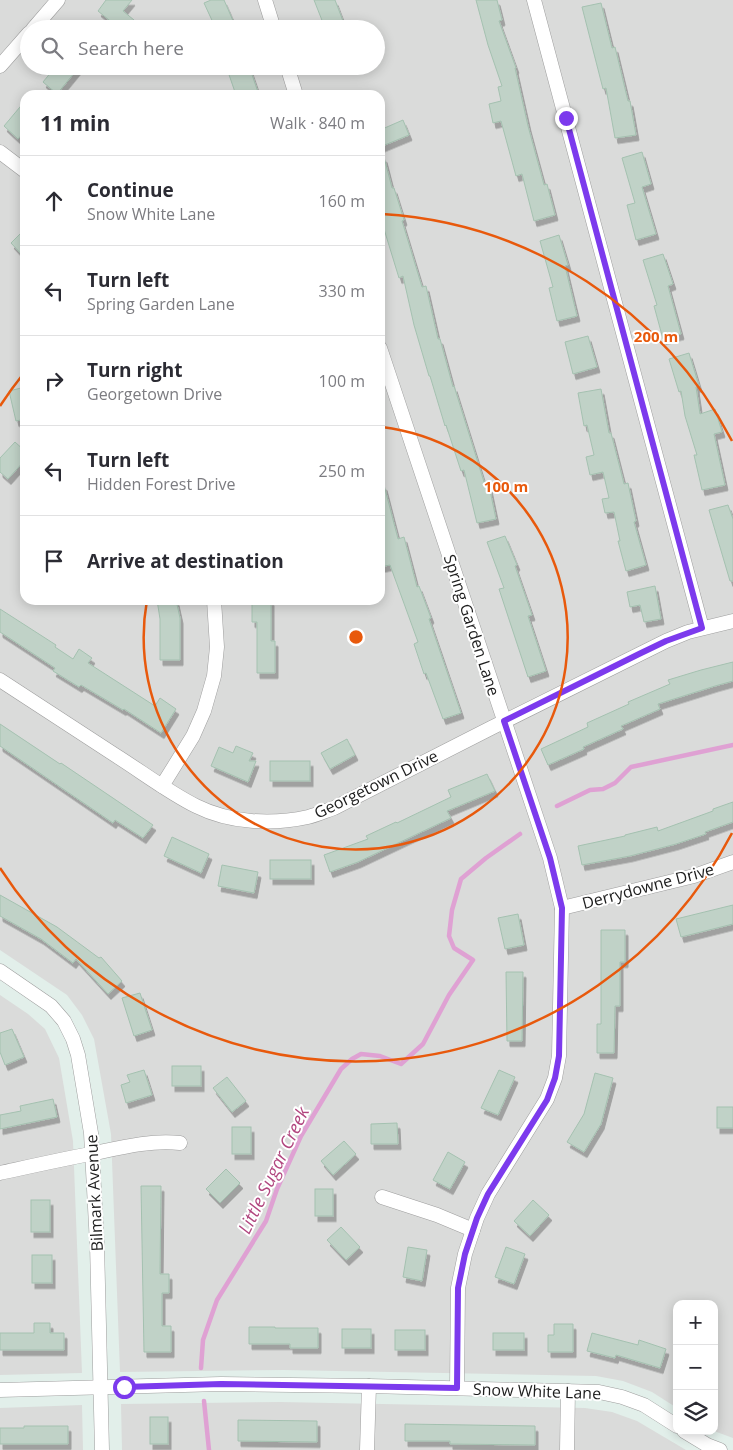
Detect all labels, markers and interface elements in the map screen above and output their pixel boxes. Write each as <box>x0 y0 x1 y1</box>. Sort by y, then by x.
search box <box>20 20 385 75</box>
icon: search <box>38 34 66 62</box>
text: Search here <box>78 35 184 61</box>
route end <box>555 107 578 130</box>
text: 11 min <box>40 109 110 137</box>
text: Walk · 840 m <box>270 112 365 134</box>
text: Continue <box>87 177 174 203</box>
icon: ahead <box>40 187 68 215</box>
text: 160 m <box>319 190 365 212</box>
text: Snow White Lane <box>87 203 215 225</box>
text: Turn left <box>87 267 169 293</box>
icon: left <box>40 277 68 305</box>
text: 330 m <box>319 280 365 302</box>
text: Spring Garden Lane <box>87 293 235 315</box>
text: 200 m <box>634 326 678 346</box>
text: Turn right <box>87 357 182 383</box>
icon: right <box>40 367 68 395</box>
text: 100 m <box>319 370 365 392</box>
text: Georgetown Drive <box>87 383 222 405</box>
text: Turn left <box>87 447 169 473</box>
icon: left <box>40 457 68 485</box>
text: 250 m <box>319 460 365 482</box>
text: Hidden Forest Drive <box>87 473 235 495</box>
text: 100 m <box>484 476 528 496</box>
icon: arrive <box>40 547 68 575</box>
text: Arrive at destination <box>87 548 284 574</box>
street label: Spring Garden Lane <box>439 551 505 699</box>
centre of rings <box>347 628 365 646</box>
street label: Georgetown Drive <box>310 744 442 824</box>
street label: Derrydowne Drive <box>580 858 716 914</box>
water label: Little Sugar Creek <box>232 1101 315 1237</box>
street label: Bilmark Avenue <box>80 1134 108 1252</box>
map controls <box>673 1300 718 1435</box>
button: + <box>673 1300 718 1345</box>
button: − <box>673 1345 718 1390</box>
route start <box>113 1376 136 1399</box>
street label: Snow White Lane <box>473 1378 601 1404</box>
button: layers <box>673 1390 718 1435</box>

